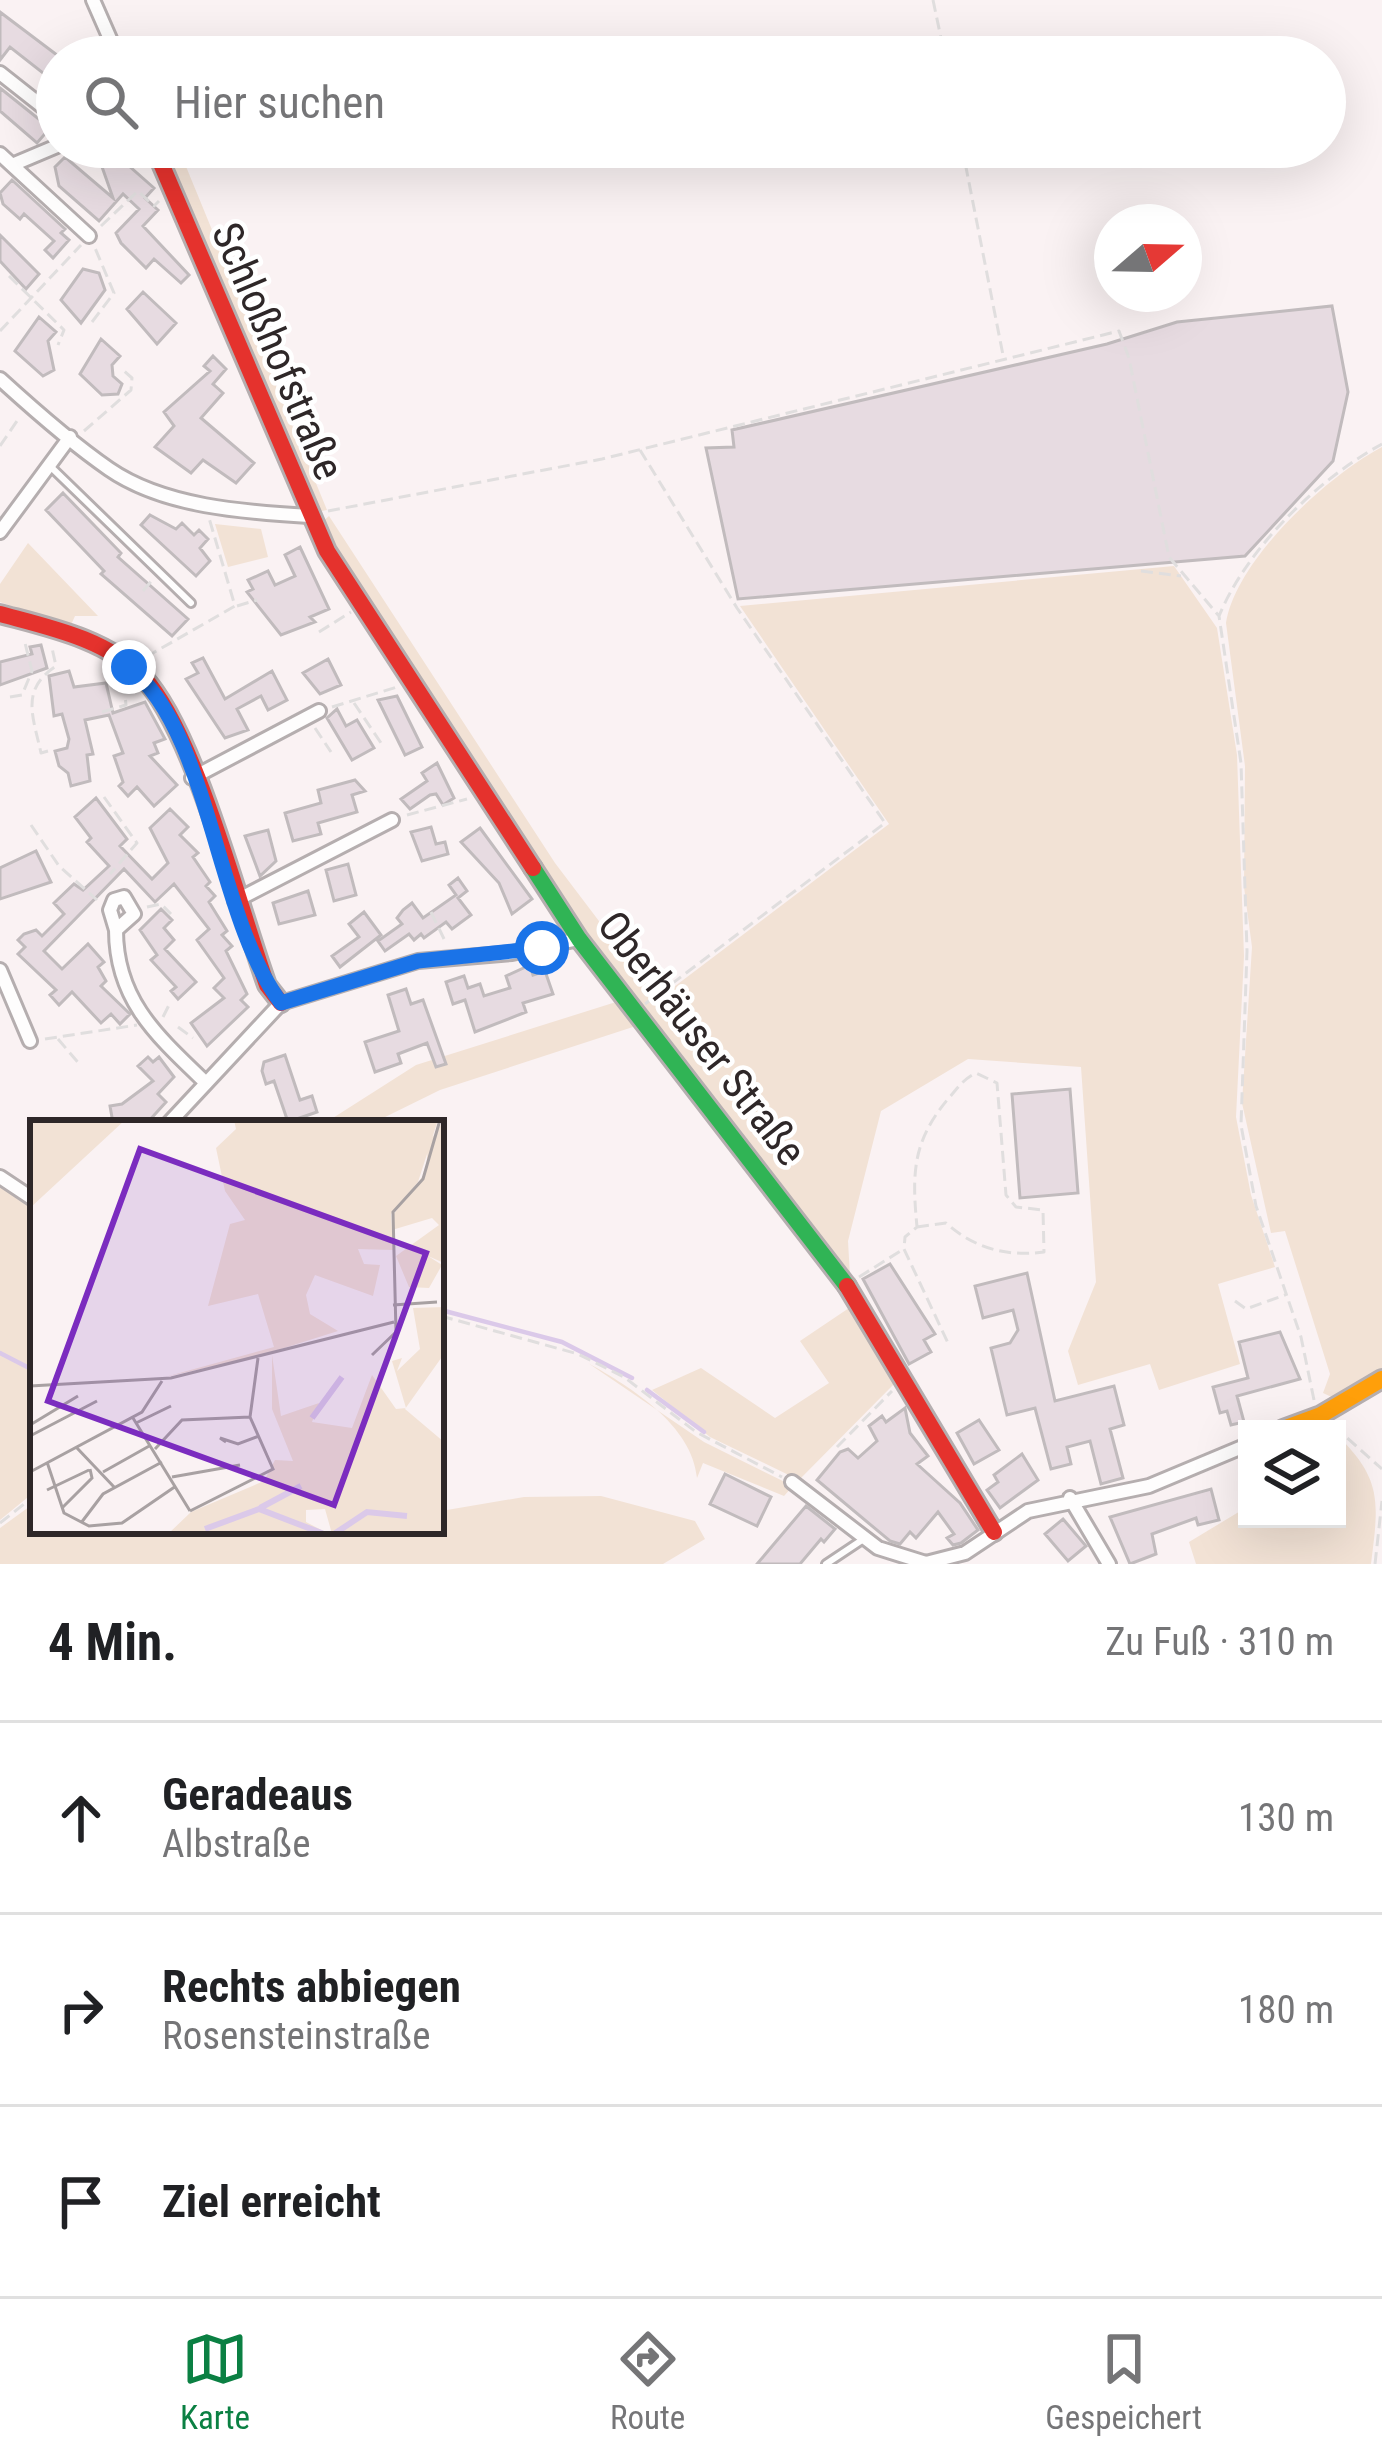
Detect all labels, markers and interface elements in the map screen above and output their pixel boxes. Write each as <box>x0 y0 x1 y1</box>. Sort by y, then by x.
search box <box>36 36 1346 168</box>
icon: search <box>78 69 144 135</box>
text: Hier suchen <box>174 76 385 129</box>
north arrow <box>1094 204 1202 312</box>
street label: Schloßhofstraße <box>202 215 354 487</box>
route end <box>102 640 156 694</box>
street label: Oberhäuser Straße <box>588 901 816 1175</box>
route start <box>515 921 569 975</box>
inset map <box>30 1120 444 1534</box>
map controls <box>1238 1420 1346 1528</box>
button: layers <box>1238 1420 1346 1528</box>
text: 4 Min. <box>48 1613 177 1672</box>
text: Zu Fuß · 310 m <box>1105 1619 1334 1665</box>
text: Geradeaus <box>162 1768 353 1821</box>
icon: ahead <box>48 1785 114 1851</box>
text: 130 m <box>1238 1795 1334 1841</box>
text: Albstraße <box>162 1821 310 1867</box>
text: Rechts abbiegen <box>162 1960 461 2013</box>
icon: right <box>48 1977 114 2043</box>
text: 180 m <box>1238 1987 1334 2033</box>
text: Rosensteinstraße <box>162 2013 430 2059</box>
icon: arrive <box>48 2169 114 2235</box>
text: Ziel erreicht <box>162 2175 381 2228</box>
tab: Karte <box>180 2326 250 2437</box>
tab: Route <box>610 2326 685 2437</box>
tab: Gespeichert <box>1045 2326 1202 2437</box>

